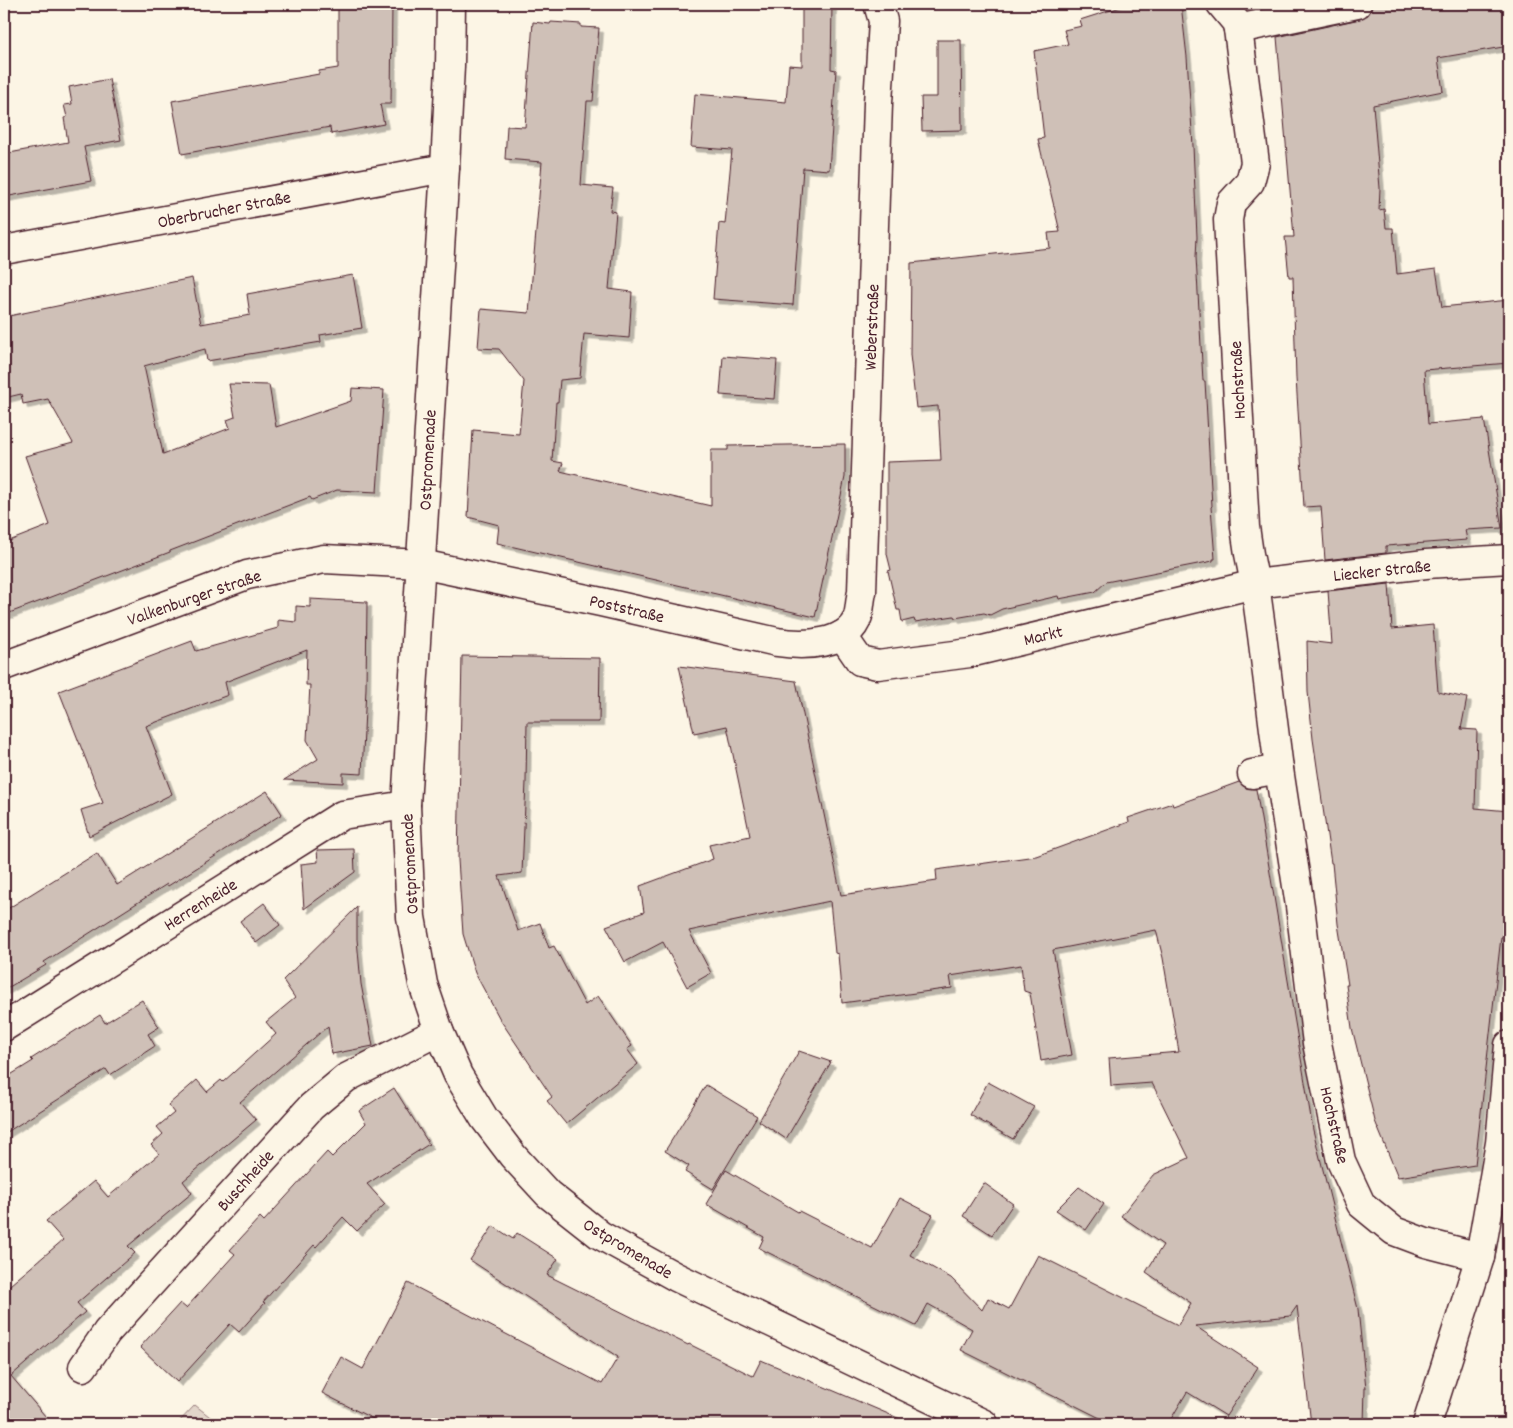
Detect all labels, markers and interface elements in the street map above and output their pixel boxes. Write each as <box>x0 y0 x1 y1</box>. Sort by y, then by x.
street label: Oberbrucher Straße <box>156 186 293 237</box>
street label: Weberstraße <box>859 283 888 371</box>
street label: Hochstraße <box>1225 340 1254 420</box>
street label: Ostpromenade <box>414 409 445 511</box>
street label: Liecker Straße <box>1332 555 1432 590</box>
street label: Valkenburger Straße <box>125 565 265 634</box>
street label: Poststraße <box>586 590 666 631</box>
street label: Markt <box>1021 620 1066 654</box>
street label: Ostpromenade <box>396 813 427 915</box>
street label: Herrenheide <box>160 874 243 939</box>
street label: Hochstraße <box>1312 1084 1354 1167</box>
street label: Buschheide <box>212 1145 281 1218</box>
street label: Ostpromenade <box>577 1213 676 1287</box>

